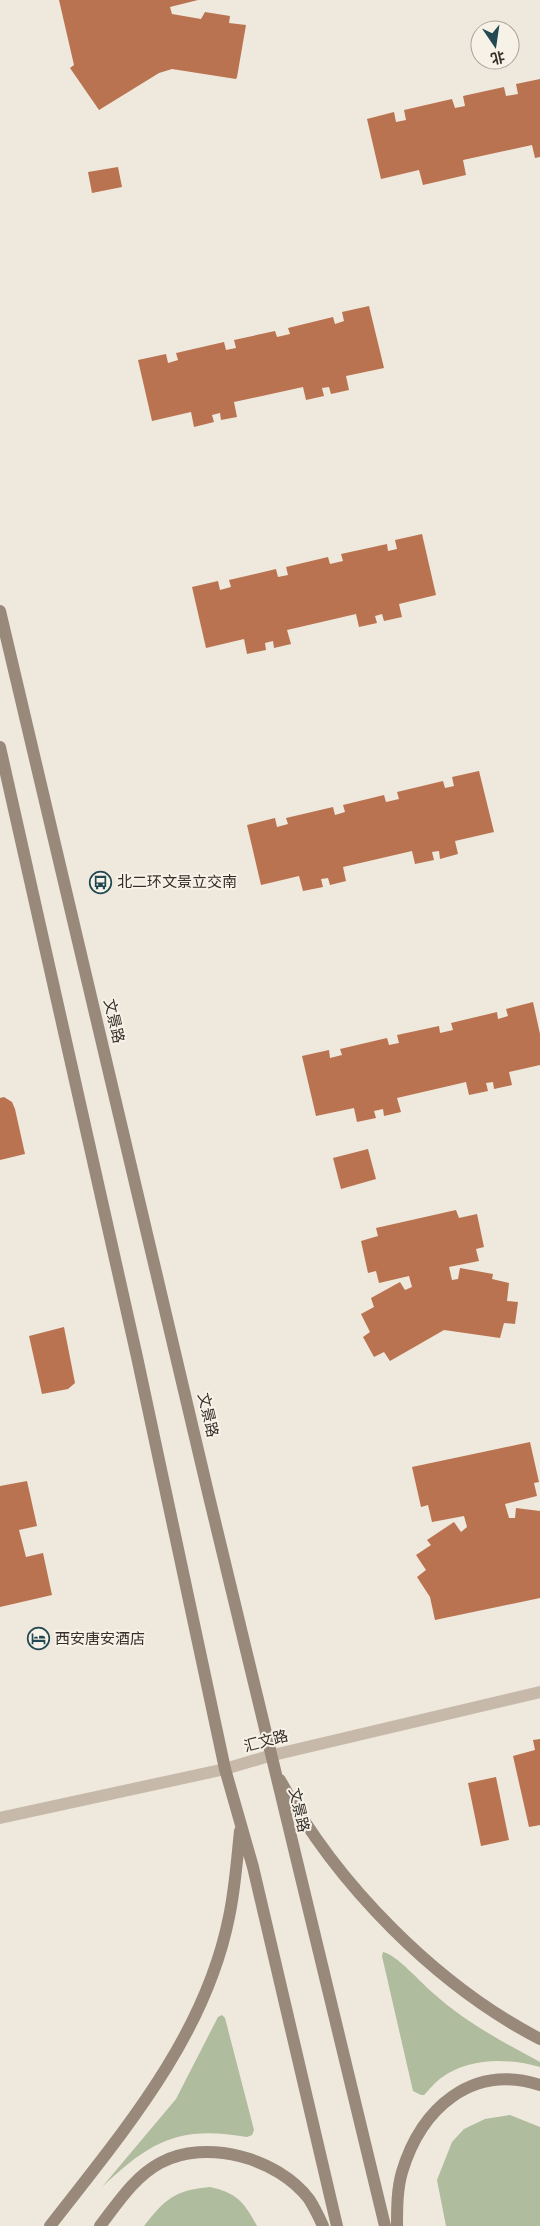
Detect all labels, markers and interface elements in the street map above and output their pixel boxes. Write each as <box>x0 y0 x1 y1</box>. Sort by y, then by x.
north arrow <box>470 20 520 70</box>
text: 北 <box>489 46 507 70</box>
bus stop icon: 北二环文景立交南 <box>89 870 113 894</box>
place label: 北二环文景立交南 <box>117 870 237 893</box>
street label: 文景路 <box>98 996 131 1045</box>
street label: 文景路 <box>192 1390 225 1439</box>
hotel icon: 西安唐安酒店 <box>27 1627 51 1651</box>
place label: 西安唐安酒店 <box>55 1627 145 1650</box>
street label: 汇文路 <box>241 1724 291 1757</box>
street label: 文景路 <box>283 1785 316 1834</box>

